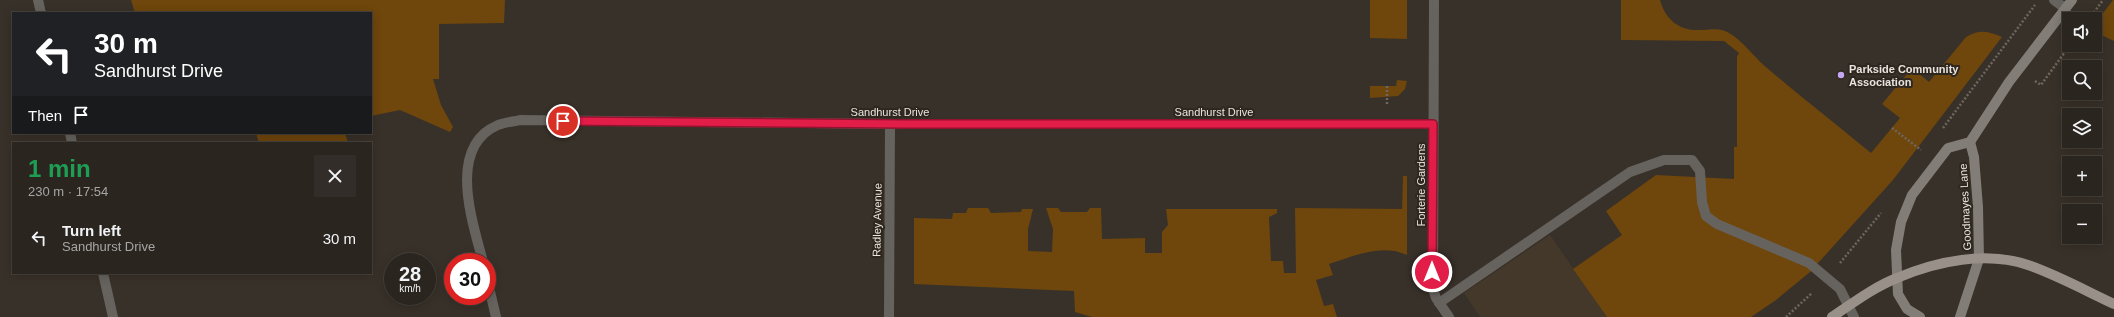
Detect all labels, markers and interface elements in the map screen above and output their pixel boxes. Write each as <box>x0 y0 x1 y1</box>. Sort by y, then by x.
map controls <box>2062 12 2102 244</box>
button: sound <box>2062 12 2102 52</box>
icon: left <box>28 28 80 80</box>
text: 30 m <box>94 28 158 59</box>
button: search <box>2062 60 2102 100</box>
text: Sandhurst Drive <box>94 61 223 81</box>
place label: Parkside Community Association <box>1849 63 1959 88</box>
marker: Parkside Community Association <box>1836 70 1846 80</box>
icon: arrive <box>70 104 92 126</box>
pin <box>546 104 580 138</box>
street label: Sandhurst Drive <box>851 106 929 118</box>
street label: Sandhurst Drive <box>1175 106 1253 118</box>
text: Then <box>28 107 62 124</box>
button: layers <box>2062 108 2102 148</box>
icon: arrive <box>552 110 574 132</box>
street label: Forterie Gardens <box>1415 143 1427 227</box>
text: 1 min <box>28 155 91 182</box>
button: close <box>314 155 356 197</box>
button: + <box>2062 156 2102 196</box>
street label: Goodmayes Lane <box>1957 163 1973 251</box>
street label: Radley Avenue <box>870 183 884 257</box>
text: 230 m · 17:54 <box>28 184 108 199</box>
button: − <box>2062 204 2102 244</box>
text: Turn left <box>62 222 121 239</box>
icon: left <box>28 227 50 249</box>
text: 30 m <box>323 230 356 247</box>
text: Sandhurst Drive <box>62 239 155 254</box>
position arrow <box>1411 251 1453 293</box>
speed limit sign: 30 <box>444 253 496 305</box>
text: 28 <box>399 263 421 285</box>
text: km/h <box>399 283 421 294</box>

